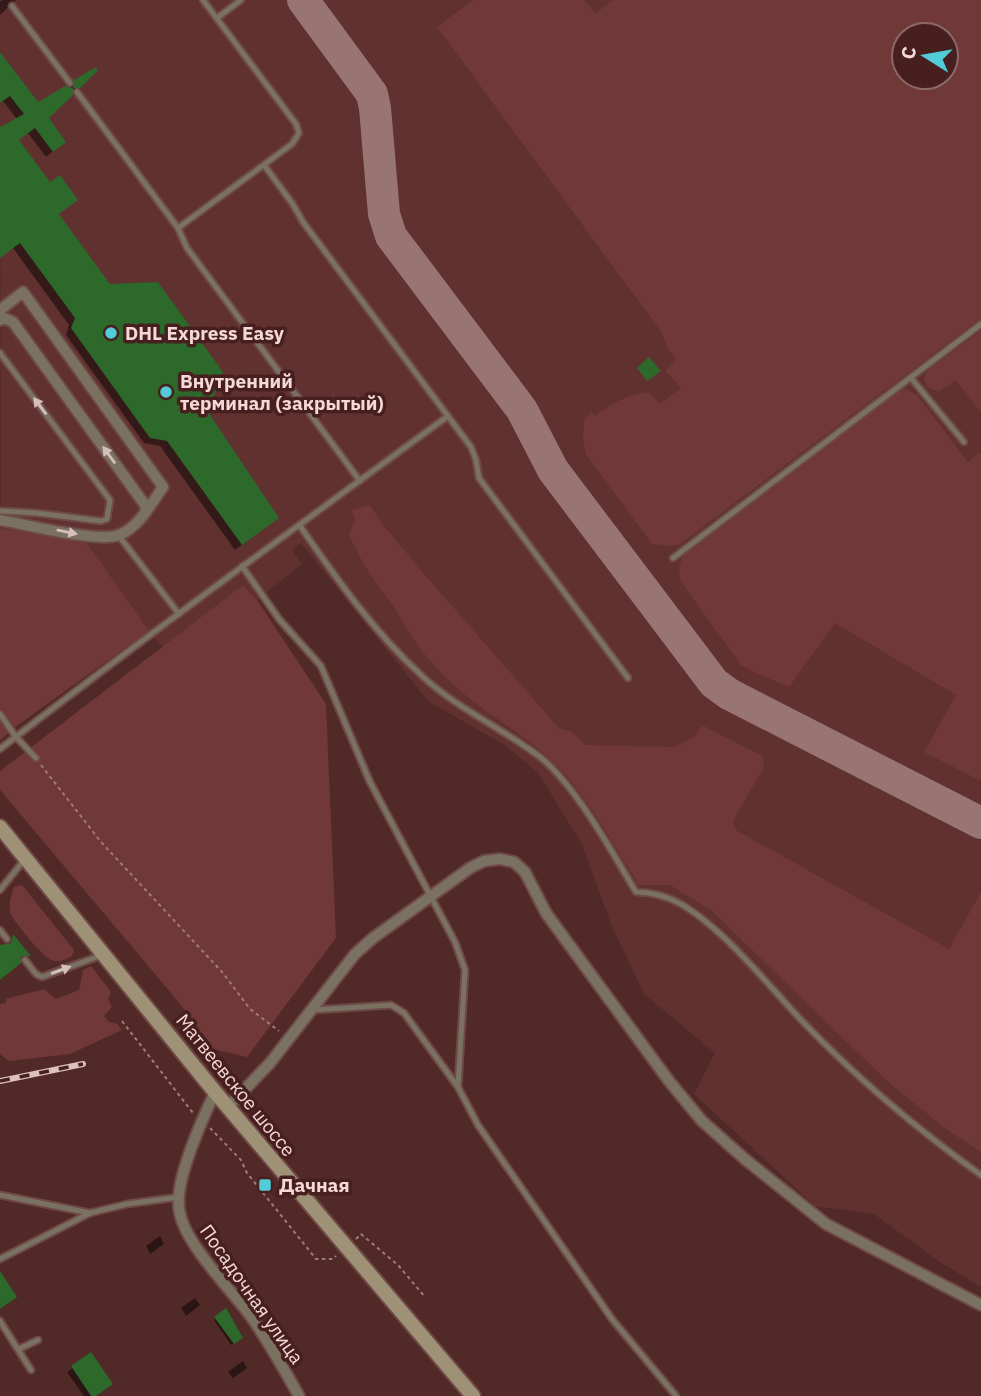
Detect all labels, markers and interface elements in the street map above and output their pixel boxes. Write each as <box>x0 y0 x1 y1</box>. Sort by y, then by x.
north arrow <box>890 21 960 91</box>
text: С <box>895 44 921 61</box>
place label: DHL Express Easy <box>125 321 285 345</box>
marker: DHL Express Easy <box>103 325 119 341</box>
place label: Внутренний терминал (закрытый) <box>180 369 384 415</box>
marker: Внутренний терминал (закрытый) <box>158 384 174 400</box>
one-way arrow <box>33 397 47 415</box>
one-way arrow <box>102 446 116 464</box>
one-way arrow <box>56 527 78 538</box>
one-way arrow <box>50 965 71 976</box>
street label: Матвеевское шоссе <box>171 1009 301 1161</box>
place label: Дачная <box>279 1173 350 1197</box>
marker: Дачная <box>257 1177 273 1193</box>
street label: Посадочная улица <box>195 1220 309 1368</box>

